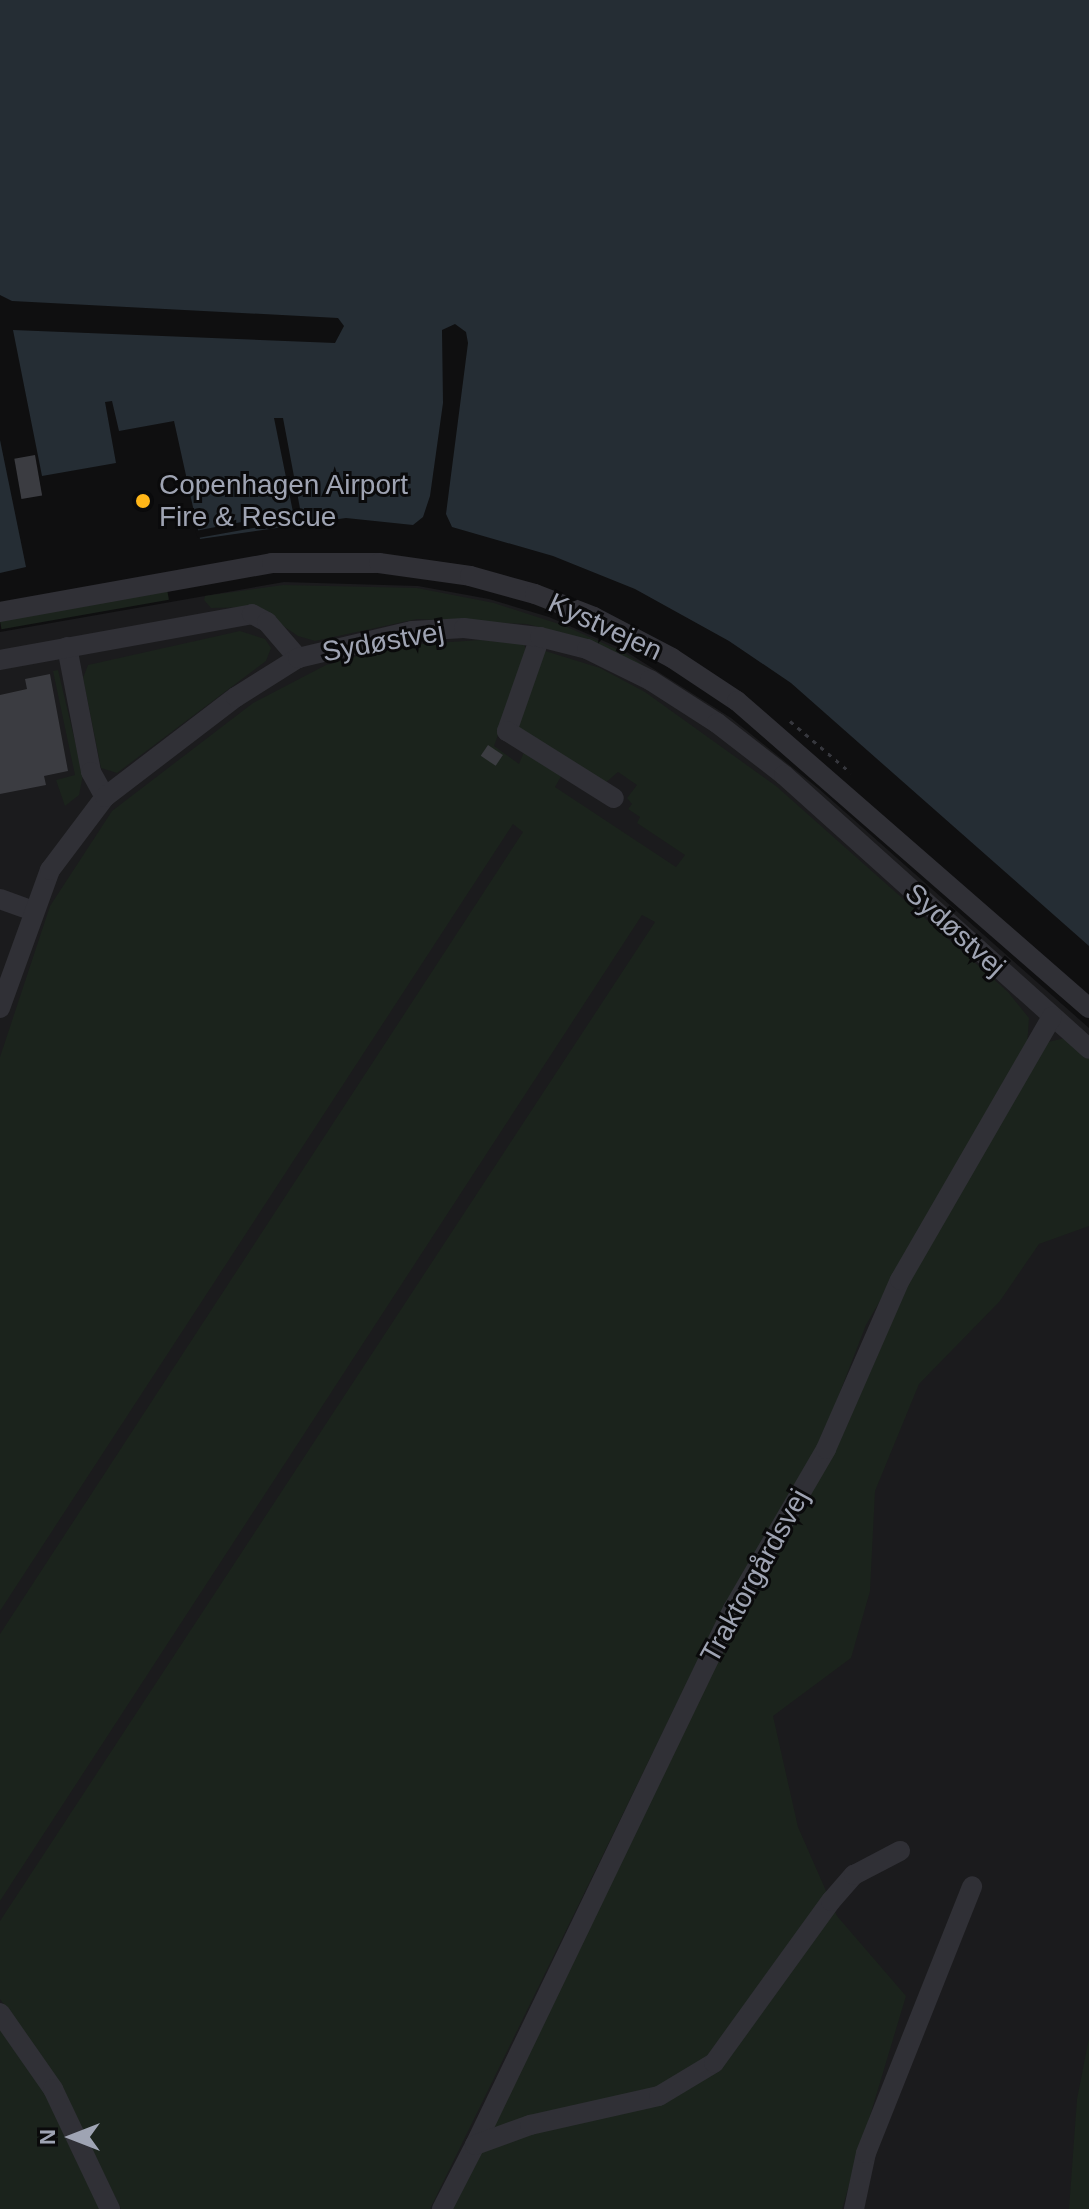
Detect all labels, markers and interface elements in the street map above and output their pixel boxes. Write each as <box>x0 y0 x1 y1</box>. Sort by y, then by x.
place label: Copenhagen Airport Fire & Rescue <box>159 468 410 534</box>
marker: Copenhagen Airport Fire & Rescue <box>134 492 152 510</box>
street label: Kystvejen <box>543 586 667 668</box>
street label: Sydøstvej <box>320 615 446 669</box>
street label: Sydøstvej <box>898 876 1012 984</box>
street label: Traktorgårdsvej <box>693 1483 817 1669</box>
north arrow <box>32 2097 112 2177</box>
text: N <box>35 2129 60 2145</box>

